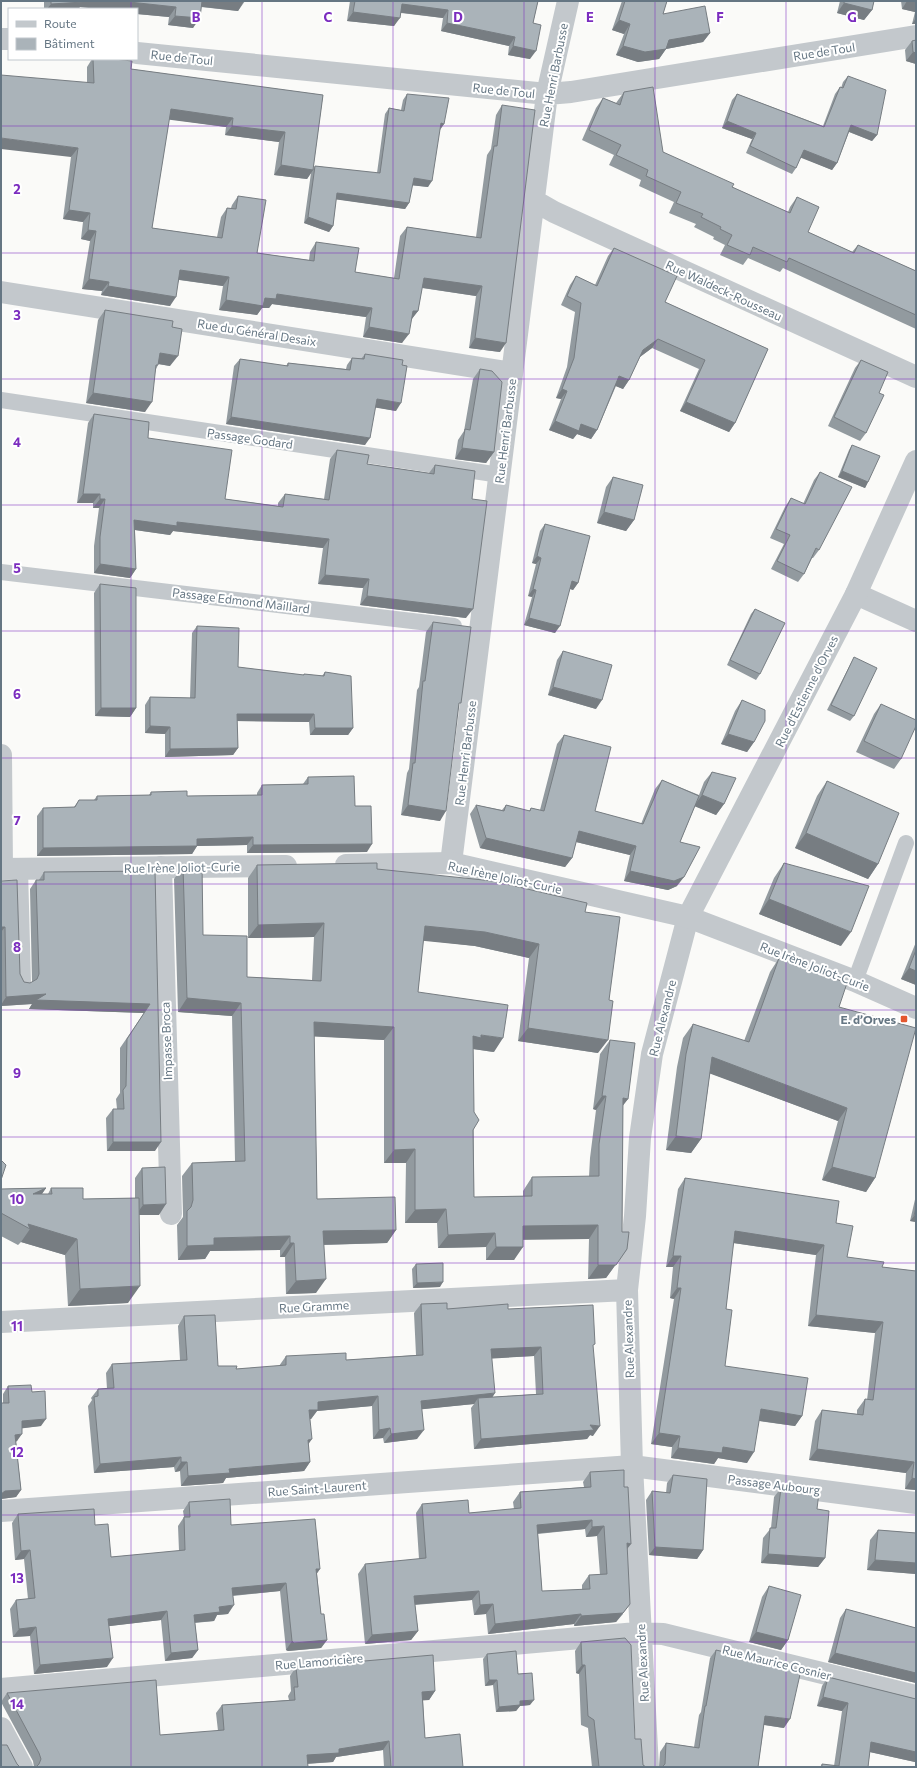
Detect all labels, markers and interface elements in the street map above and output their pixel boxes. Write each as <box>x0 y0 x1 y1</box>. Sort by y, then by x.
legend <box>8 8 138 60</box>
text: B <box>192 9 201 25</box>
text: C <box>324 9 333 25</box>
text: D <box>453 9 463 25</box>
text: E <box>586 9 594 25</box>
text: F <box>716 9 724 25</box>
text: G <box>847 9 857 25</box>
text: Route <box>44 16 77 30</box>
street label: Rue Henri Barbusse <box>536 22 570 128</box>
text: Bâtiment <box>44 36 95 50</box>
street label: Rue de Toul <box>792 39 856 63</box>
street label: Rue de Toul <box>150 47 214 67</box>
street label: Rue de Toul <box>472 80 536 100</box>
text: 2 <box>13 181 21 197</box>
street label: Rue Waldeck-Rousseau <box>664 257 784 323</box>
text: 3 <box>13 307 21 323</box>
street label: Rue du Général Desaix <box>197 316 318 348</box>
street label: Rue Henri Barbusse <box>492 378 518 484</box>
street label: Passage Godard <box>206 425 294 451</box>
text: 4 <box>13 434 21 450</box>
text: 5 <box>13 560 21 576</box>
street label: Passage Edmond Maillard <box>171 585 311 615</box>
street label: Rue d'Estienne d'Orves <box>772 633 840 749</box>
text: 6 <box>13 686 21 702</box>
street label: Rue Henri Barbusse <box>452 700 478 806</box>
text: 7 <box>13 812 21 828</box>
street label: Rue Irène Joliot-Curie <box>447 858 563 897</box>
street label: Rue Irène Joliot-Curie <box>124 859 240 876</box>
text: 8 <box>13 939 21 955</box>
street label: Rue Irène Joliot-Curie <box>758 939 872 994</box>
street label: Rue Alexandre <box>646 978 678 1058</box>
street label: Impasse Broca <box>158 1002 174 1080</box>
place label: E. d’Orves <box>840 1012 896 1026</box>
marker: E. d’Orves <box>899 1014 909 1024</box>
text: 9 <box>13 1065 21 1081</box>
text: 10 <box>10 1191 25 1207</box>
street label: Rue Gramme <box>279 1297 349 1315</box>
street label: Rue Alexandre <box>620 1300 636 1378</box>
text: 11 <box>11 1318 23 1334</box>
text: 12 <box>10 1444 24 1460</box>
street label: Passage Aubourg <box>727 1471 822 1497</box>
street label: Rue Saint-Laurent <box>267 1478 367 1498</box>
text: 13 <box>10 1570 24 1586</box>
street label: Rue Alexandre <box>633 1624 651 1702</box>
street label: Rue Maurice Cosnier <box>721 1642 833 1682</box>
street label: Rue Lamoricière <box>274 1650 364 1672</box>
text: 14 <box>10 1696 24 1712</box>

